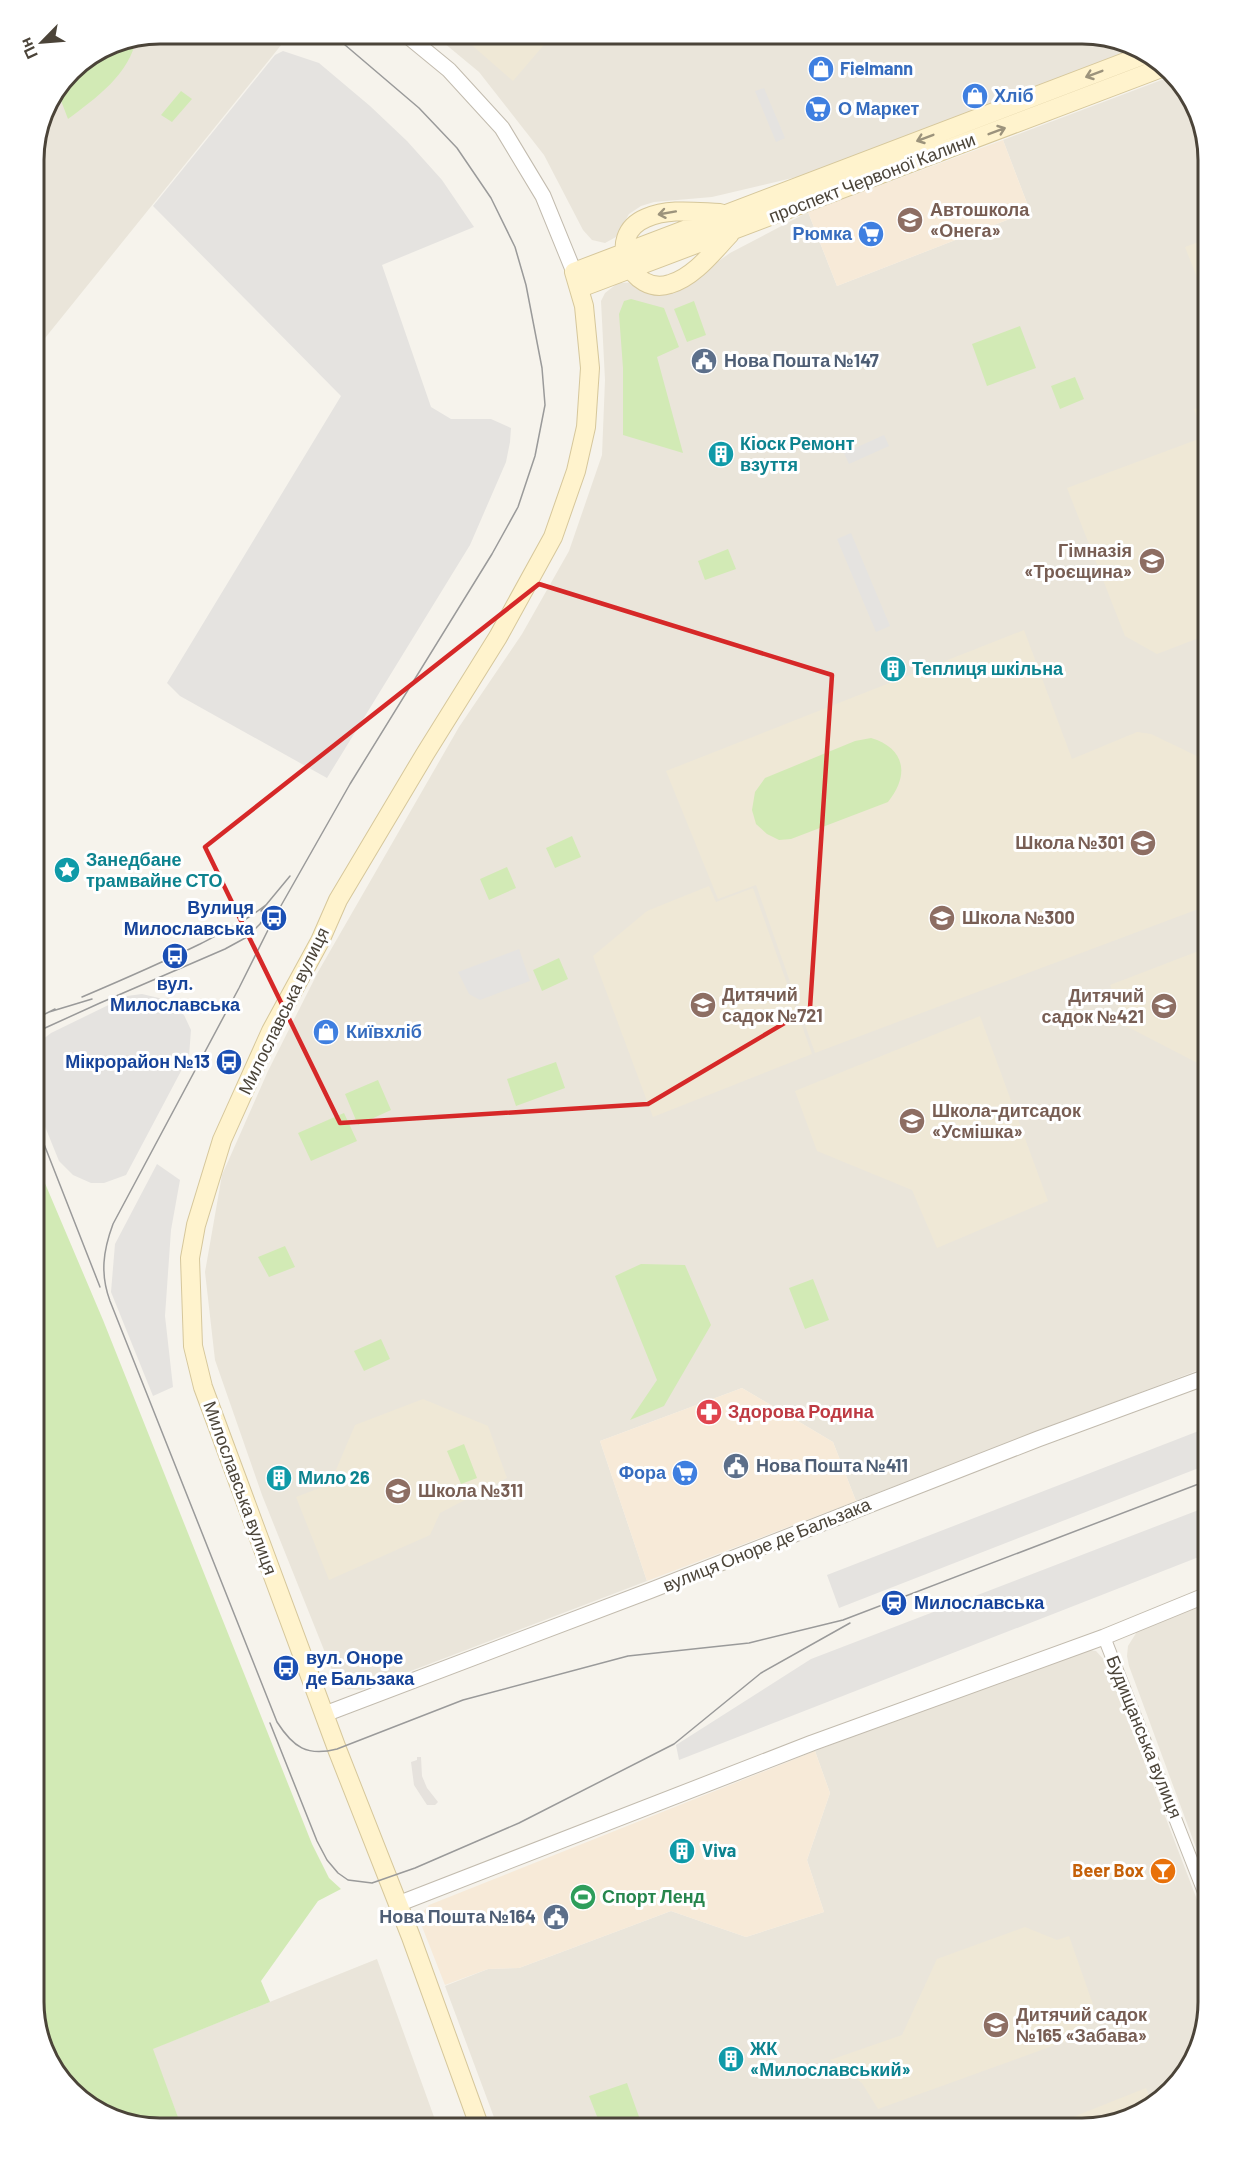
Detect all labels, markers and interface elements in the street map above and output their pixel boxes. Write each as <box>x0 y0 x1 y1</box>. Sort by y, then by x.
north arrow <box>12 12 72 72</box>
text: Пн <box>15 35 41 62</box>
shop icon: Fielmann <box>806 54 836 84</box>
place label: Fielmann <box>840 57 913 79</box>
one-way arrow <box>1085 69 1104 80</box>
shop icon: Хліб <box>960 81 990 111</box>
place label: Хліб <box>994 84 1034 106</box>
supermarket icon: О Маркет <box>803 94 833 124</box>
place label: О Маркет <box>838 97 920 119</box>
one-way arrow <box>987 125 1006 136</box>
street label: проспект Червоної Калини <box>765 127 978 227</box>
one-way arrow <box>917 133 935 144</box>
place label: Автошкола «Онега» <box>930 198 1030 241</box>
school or university icon: Автошкола «Онега» <box>895 205 925 235</box>
one-way arrow <box>658 208 678 219</box>
supermarket icon: Рюмка <box>856 219 886 249</box>
place label: Рюмка <box>793 222 853 244</box>
public building icon: Нова Пошта №147 <box>689 346 719 376</box>
place label: Нова Пошта №147 <box>724 349 879 371</box>
place label: Кіоск Ремонт взуття <box>740 432 855 475</box>
building icon: Кіоск Ремонт взуття <box>706 439 736 469</box>
place label: Гімназія «Троєщина» <box>1024 539 1132 582</box>
school or university icon: Гімназія «Троєщина» <box>1137 546 1167 576</box>
building icon: Теплиця шкільна <box>878 654 908 684</box>
place label: Теплиця шкільна <box>912 657 1064 679</box>
school or university icon: Школа №301 <box>1128 828 1158 858</box>
place label: Школа №301 <box>1015 831 1124 853</box>
place label: Занедбане трамвайне СТО <box>86 848 223 891</box>
place icon: Занедбане трамвайне СТО <box>52 855 82 885</box>
place label: Вулиця Милославська <box>124 896 255 939</box>
bus stop icon: Вулиця Милославська <box>259 903 289 933</box>
school or university icon: Школа №300 <box>927 903 957 933</box>
place label: Школа №300 <box>962 906 1075 928</box>
street label: Милославська вулиця <box>233 923 333 1098</box>
bus stop icon: вул. Милославська <box>160 941 190 971</box>
place label: вул. Милославська <box>110 972 241 1015</box>
place label: Дитячий садок №721 <box>722 983 823 1026</box>
place label: Дитячий садок №421 <box>1041 984 1144 1027</box>
school or university icon: Дитячий садок №721 <box>688 990 718 1020</box>
school or university icon: Дитячий садок №421 <box>1149 991 1179 1021</box>
shop icon: Київхліб <box>311 1017 341 1047</box>
place label: Київхліб <box>346 1020 422 1042</box>
bus stop icon: Мікрорайон №13 <box>214 1047 244 1077</box>
place label: Мікрорайон №13 <box>65 1050 210 1072</box>
place label: Школа-дитсадок «Усмішка» <box>932 1099 1082 1142</box>
school or university icon: Школа-дитсадок «Усмішка» <box>897 1106 927 1136</box>
pharmacy icon: Здорова Родина <box>694 1397 724 1427</box>
street label: Милославська вулиця <box>199 1398 283 1578</box>
place label: Здорова Родина <box>728 1400 875 1422</box>
public building icon: Нова Пошта №411 <box>721 1451 751 1481</box>
place label: Нова Пошта №411 <box>756 1454 908 1476</box>
supermarket icon: Фора <box>670 1458 700 1488</box>
place label: Фора <box>619 1461 667 1483</box>
building icon: Мило 26 <box>264 1463 294 1493</box>
place label: Мило 26 <box>298 1466 370 1488</box>
school or university icon: Школа №311 <box>383 1476 413 1506</box>
place label: Школа №311 <box>418 1479 523 1501</box>
street label: вулиця Оноре де Бальзака <box>660 1492 875 1596</box>
station icon: Милославська <box>879 1588 909 1618</box>
place label: Милославська <box>914 1591 1045 1613</box>
place label: вул. Оноре де Бальзака <box>306 1646 415 1689</box>
street label: Будищанська вулиця <box>1102 1652 1188 1821</box>
bus stop icon: вул. Оноре де Бальзака <box>271 1653 301 1683</box>
building icon: Viva <box>667 1836 697 1866</box>
place label: Viva <box>702 1839 736 1861</box>
bar icon: Beer Box <box>1148 1856 1178 1886</box>
place label: Beer Box <box>1072 1859 1144 1881</box>
sports icon: Спорт Ленд <box>568 1882 598 1912</box>
place label: Спорт Ленд <box>602 1885 706 1907</box>
public building icon: Нова Пошта №164 <box>541 1902 571 1932</box>
place label: Нова Пошта №164 <box>379 1905 536 1927</box>
place label: Дитячий садок №165 «Забава» <box>1016 2003 1148 2046</box>
school or university icon: Дитячий садок №165 «Забава» <box>981 2010 1011 2040</box>
place label: ЖК «Милославський» <box>749 2037 911 2080</box>
building icon: ЖК «Милославський» <box>716 2044 746 2074</box>

